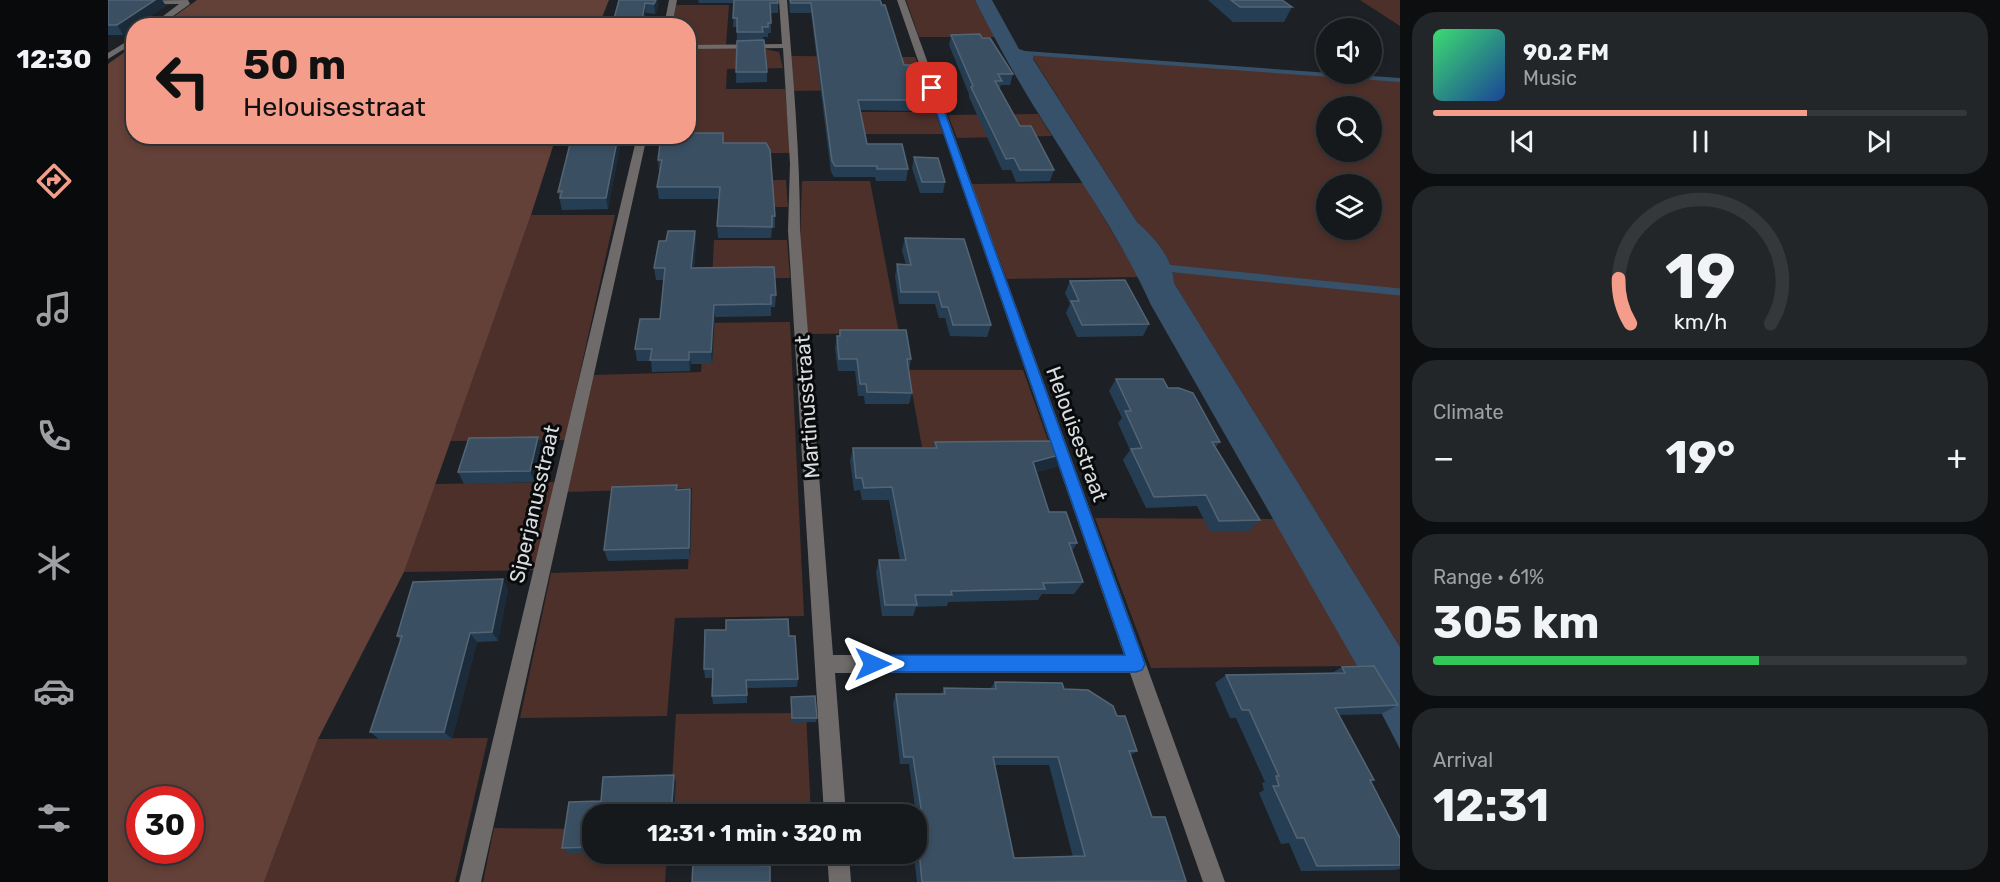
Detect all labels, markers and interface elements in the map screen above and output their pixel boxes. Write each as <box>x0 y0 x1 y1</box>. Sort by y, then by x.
map controls <box>1316 18 1382 240</box>
button: sound <box>1316 18 1382 84</box>
text: 90.2 FM <box>1523 39 1609 66</box>
text: 50 m <box>243 40 346 90</box>
icon: left <box>144 42 222 120</box>
text: 12:30 <box>16 43 92 75</box>
pin <box>906 62 957 113</box>
text: Music <box>1523 66 1577 90</box>
icon: arrive <box>915 71 948 104</box>
text: Helouisestraat <box>243 91 426 123</box>
button: search <box>1316 96 1382 162</box>
icon: previous <box>1506 125 1539 158</box>
icon: pause <box>1684 125 1717 158</box>
icon: next <box>1862 125 1895 158</box>
icon: directions <box>33 160 75 202</box>
button: layers <box>1316 174 1382 240</box>
text: 19 <box>1664 240 1736 314</box>
icon: music <box>33 288 75 330</box>
text: km/h <box>1673 309 1727 334</box>
street label: Martinusstraat <box>790 334 824 480</box>
street label: Helouisestraat <box>1041 363 1113 505</box>
text: Climate <box>1433 400 1504 424</box>
icon: phone <box>33 415 75 457</box>
street label: Siperjanusstraat <box>504 423 564 585</box>
text: 19° <box>1666 431 1735 484</box>
text: − <box>1433 438 1454 477</box>
text: + <box>1946 438 1967 477</box>
icon: climate <box>33 542 75 584</box>
text: Range · 61% <box>1433 565 1544 589</box>
text: 305 km <box>1433 596 1599 649</box>
position arrow <box>841 632 905 696</box>
icon: car <box>33 670 75 712</box>
text: Arrival <box>1433 748 1493 772</box>
text: 12:31 <box>1433 779 1549 832</box>
speed limit sign: 30 <box>126 786 204 864</box>
icon: filters <box>33 797 75 839</box>
text: 12:31 · 1 min · 320 m <box>647 820 862 847</box>

